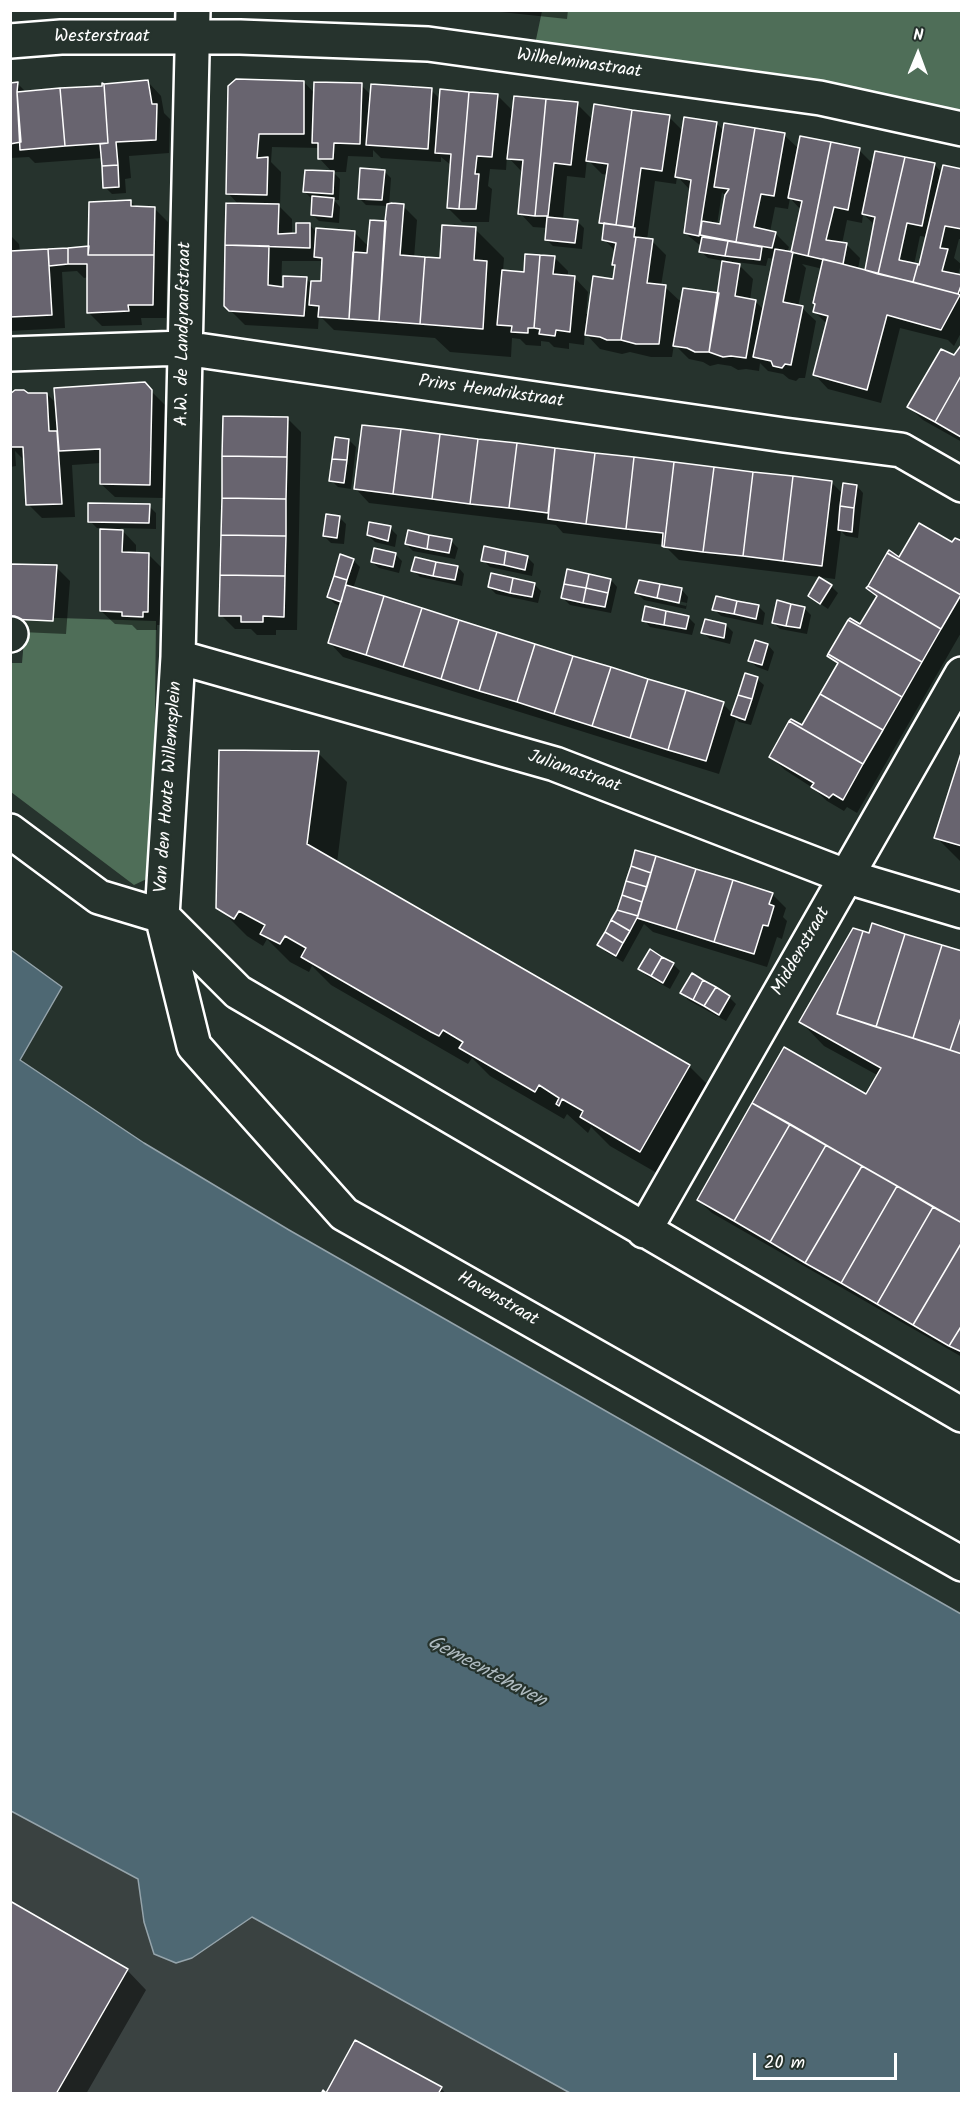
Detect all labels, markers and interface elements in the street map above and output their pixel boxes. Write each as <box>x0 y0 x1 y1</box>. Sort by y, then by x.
text: N <box>913 23 924 48</box>
north arrow <box>888 24 948 84</box>
street label: Westerstraat <box>54 27 150 49</box>
street label: Wilhelminastraat <box>515 46 643 84</box>
street label: A.W. de Landgraafstraat <box>173 242 197 426</box>
street label: Prins Hendrikstraat <box>417 372 565 414</box>
street label: Van den Houte Willemsplein <box>152 680 188 894</box>
street label: Julianastraat <box>525 747 623 799</box>
street label: Middenstraat <box>768 904 836 1000</box>
street label: Havenstraat <box>453 1268 541 1332</box>
water label: Gemeentehaven <box>423 1632 549 1714</box>
scale bar <box>756 2041 900 2079</box>
text: 20 m <box>764 2049 805 2078</box>

